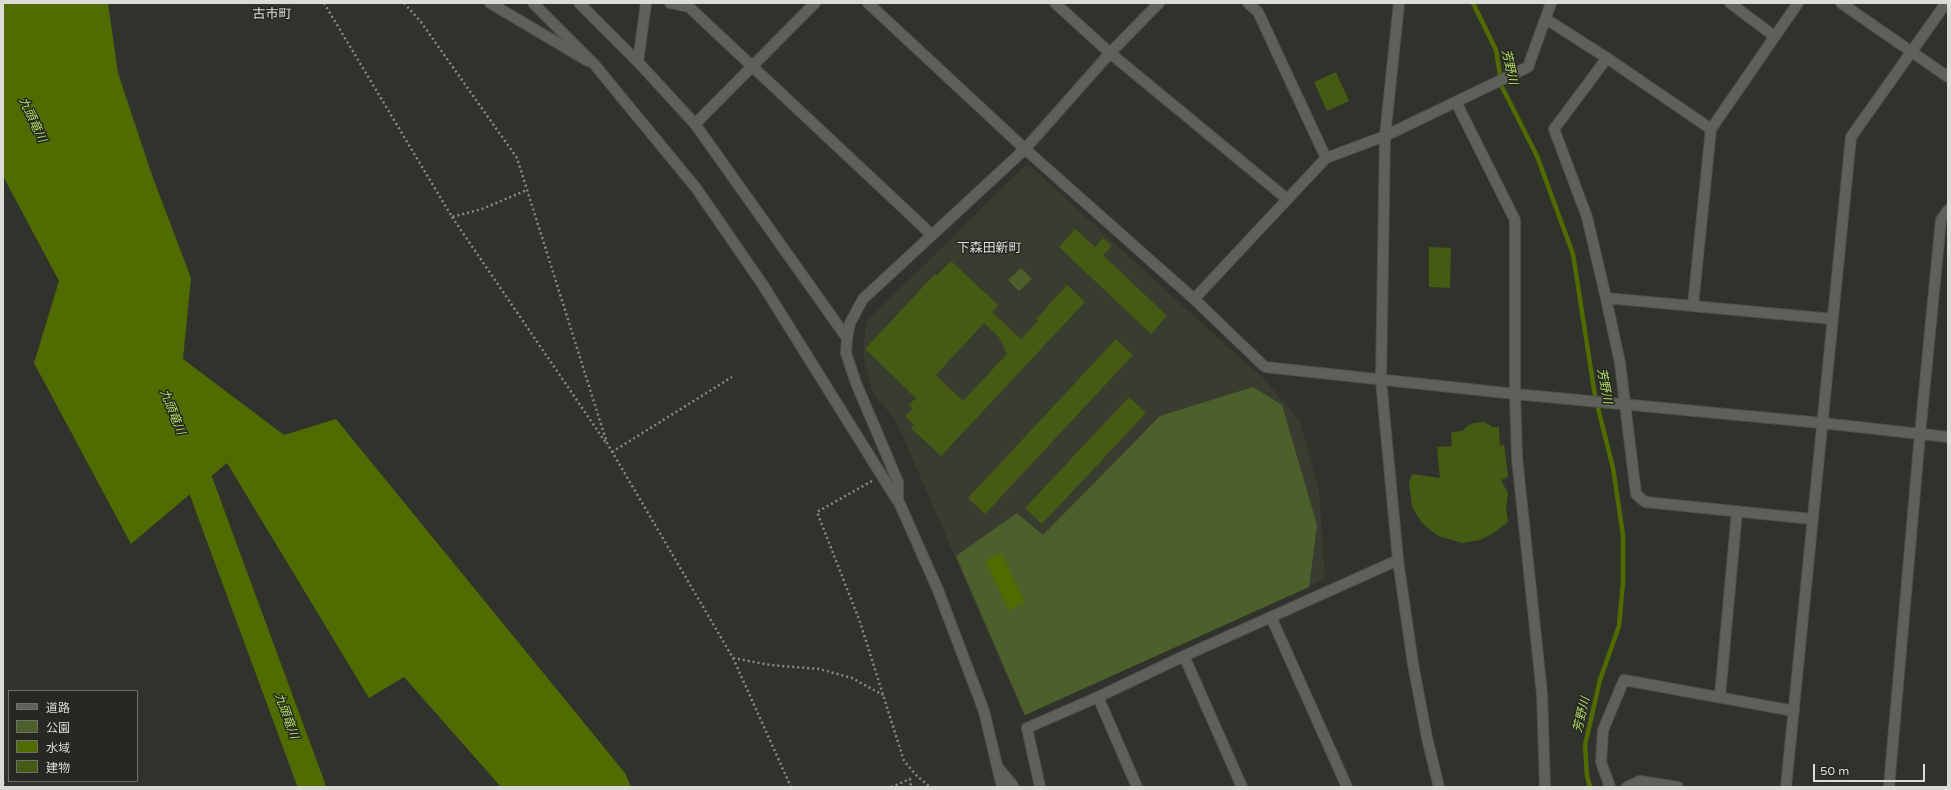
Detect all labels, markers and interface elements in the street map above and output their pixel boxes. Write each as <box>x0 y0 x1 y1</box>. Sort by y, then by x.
district label: 古市町 <box>253 7 291 23</box>
water label: 芳野川 <box>1498 48 1520 86</box>
water label: 九頭竜川 <box>15 95 49 145</box>
district label: 下森田新町 <box>957 241 1021 257</box>
water label: 芳野川 <box>1593 367 1615 405</box>
water label: 九頭竜川 <box>156 387 188 437</box>
legend <box>8 690 138 782</box>
water label: 九頭竜川 <box>271 691 301 741</box>
water label: 芳野川 <box>1571 696 1593 734</box>
text: 道路 <box>46 701 70 715</box>
text: 公園 <box>46 721 70 735</box>
text: 水域 <box>46 741 70 755</box>
scale bar <box>1815 756 1927 782</box>
text: 建物 <box>46 761 70 775</box>
text: 50 m <box>1820 764 1849 778</box>

